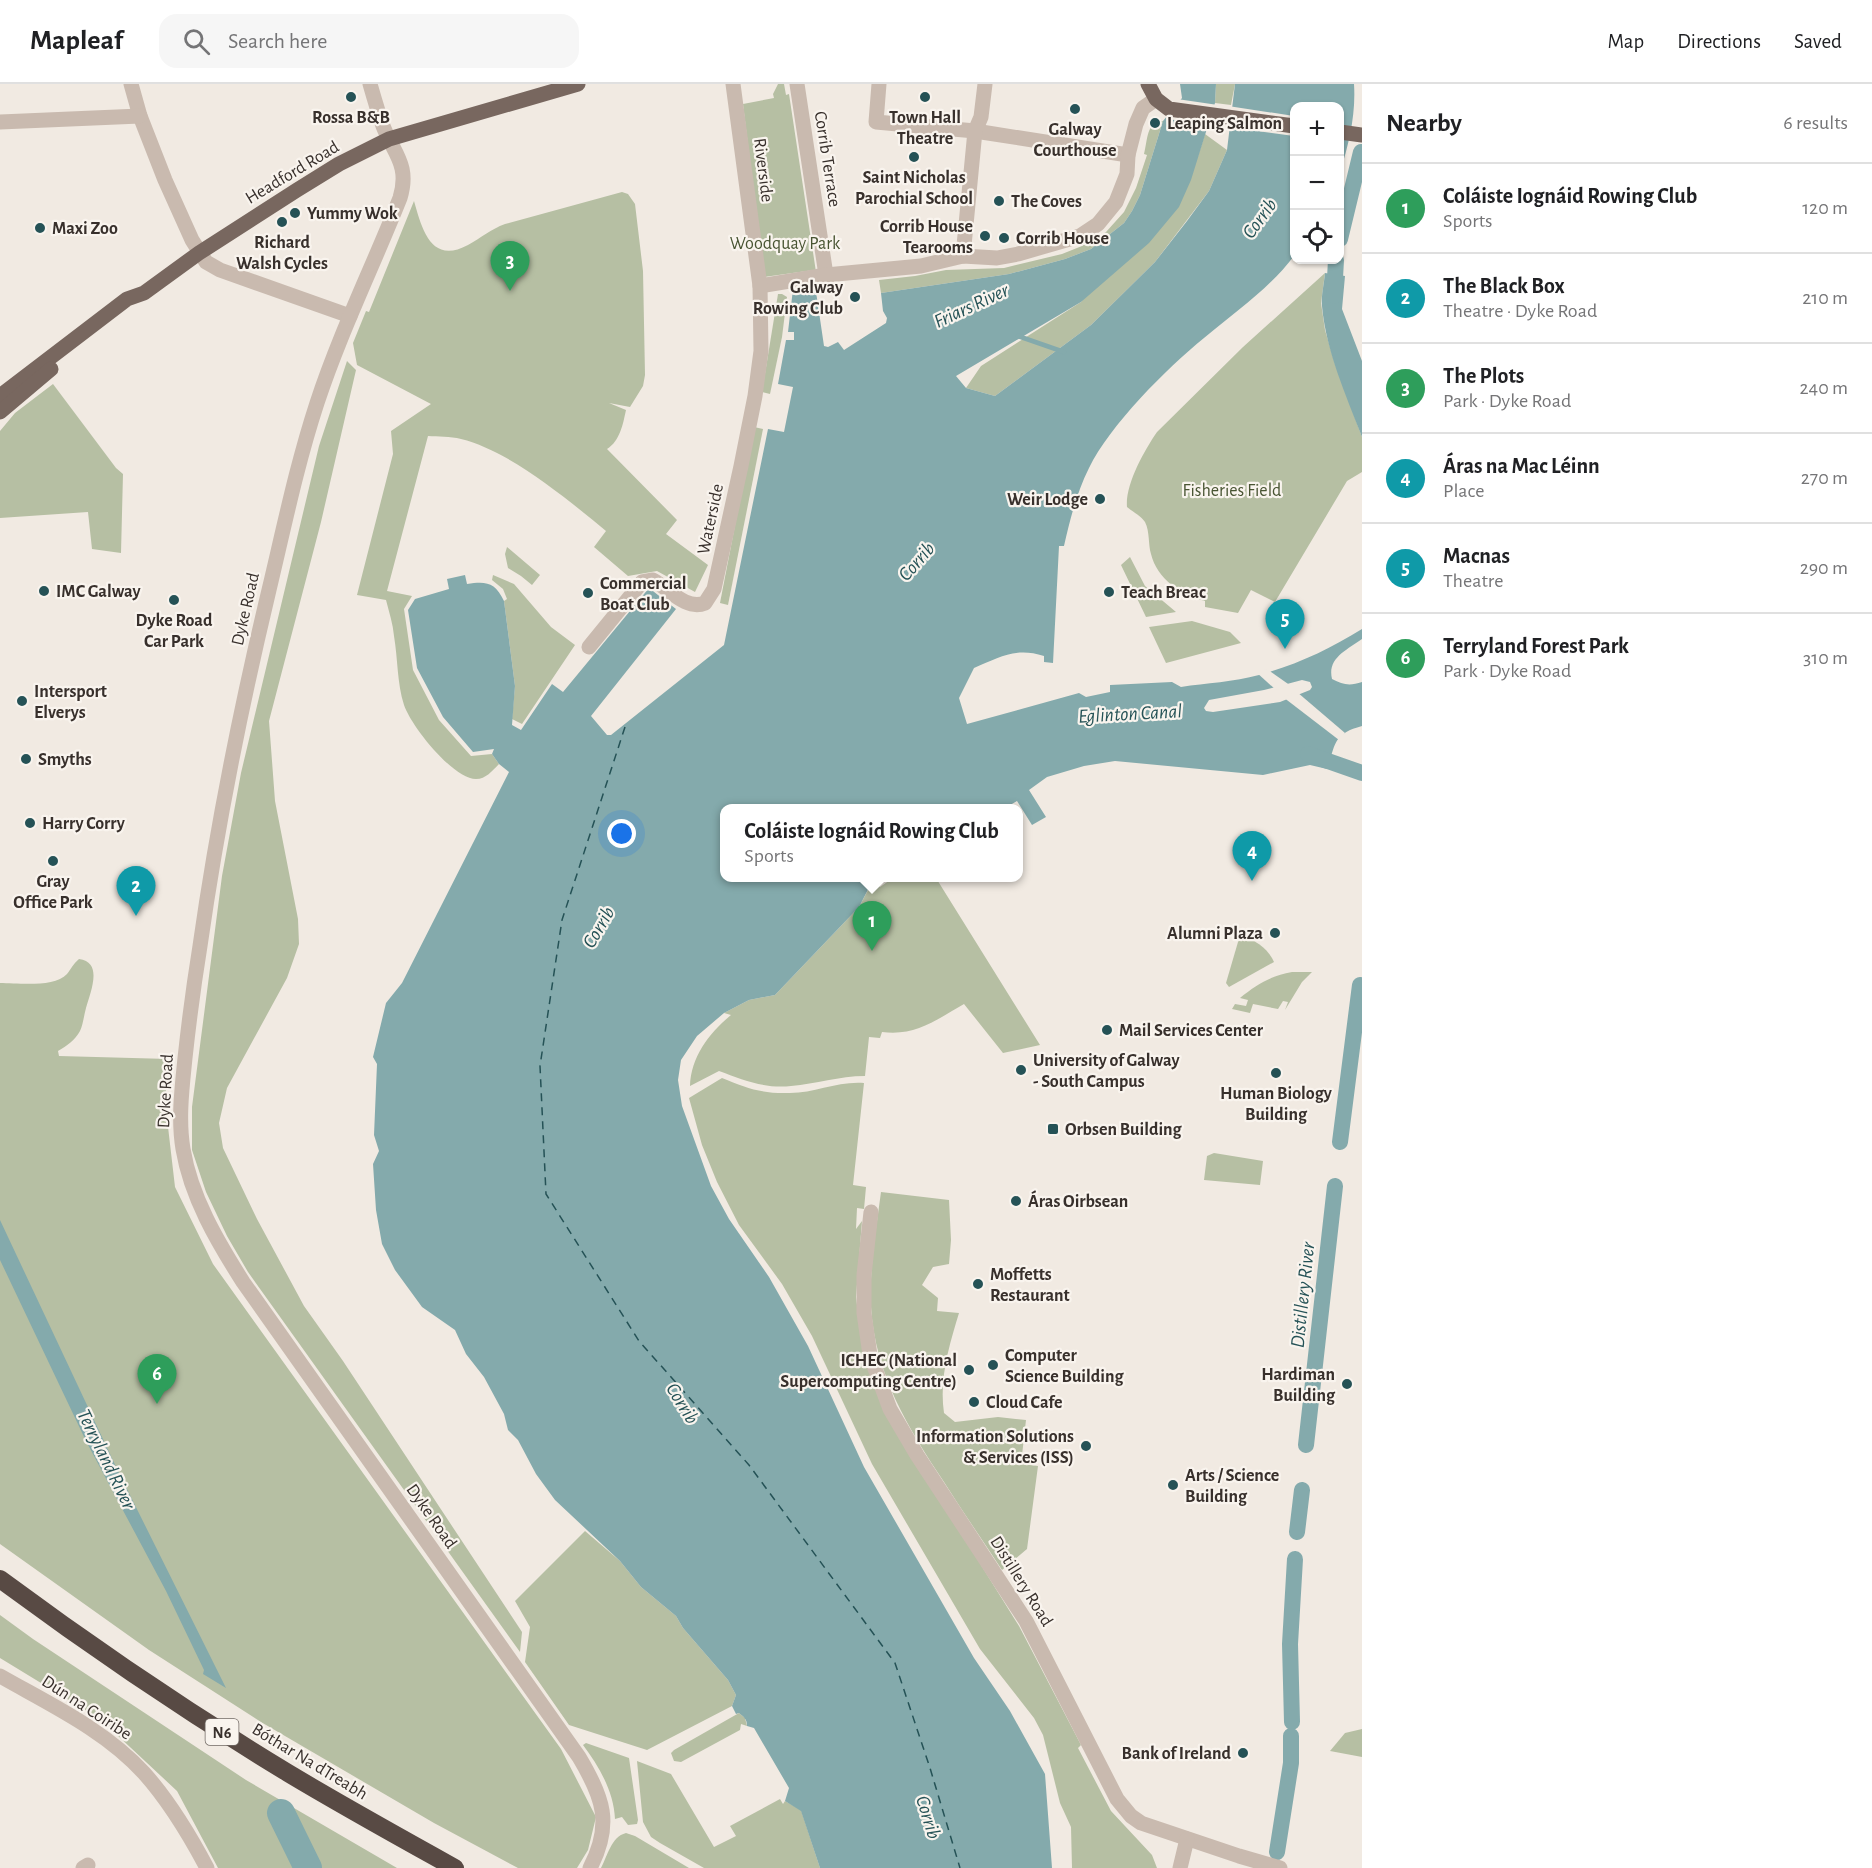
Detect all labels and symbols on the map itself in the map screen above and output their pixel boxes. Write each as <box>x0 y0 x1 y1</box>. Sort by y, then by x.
marker: Rossa B&B <box>344 90 358 104</box>
marker: Town Hall Theatre <box>918 90 932 104</box>
marker: Galway Courthouse <box>1068 102 1082 116</box>
place label: Rossa B&B <box>312 109 390 127</box>
place label: Town Hall Theatre <box>889 109 961 148</box>
street label: Corrib Terrace <box>811 110 843 208</box>
place label: Leaping Salmon <box>1167 115 1282 133</box>
marker: Leaping Salmon <box>1148 116 1162 130</box>
place label: Galway Courthouse <box>1034 121 1116 160</box>
street label: Riverside <box>750 137 776 203</box>
street label: Headford Road <box>243 138 342 208</box>
marker: Saint Nicholas Parochial School <box>907 150 921 164</box>
place label: Saint Nicholas Parochial School <box>855 169 973 208</box>
place label: The Coves <box>1011 193 1082 211</box>
marker: The Coves <box>992 194 1006 208</box>
water label: Corrib <box>1239 195 1281 242</box>
place label: Yummy Wok <box>307 205 398 223</box>
marker: Yummy Wok <box>288 206 302 220</box>
marker: Richard Walsh Cycles <box>275 215 289 229</box>
place label: Corrib House Tearooms <box>880 218 973 257</box>
place label: Maxi Zoo <box>52 220 118 238</box>
marker: Maxi Zoo <box>33 221 47 235</box>
marker: Corrib House Tearooms <box>978 229 992 243</box>
place label: Corrib House <box>1016 230 1109 248</box>
marker: Corrib House <box>997 231 1011 245</box>
place label: Richard Walsh Cycles <box>236 234 328 273</box>
park label: Woodquay Park <box>730 235 841 253</box>
pin: 3 <box>490 242 530 291</box>
place label: Galway Rowing Club <box>753 279 844 318</box>
water label: Friars River <box>931 280 1012 332</box>
marker: Galway Rowing Club <box>848 290 862 304</box>
street label: Waterside <box>695 482 727 556</box>
park label: Fisheries Field <box>1183 482 1281 500</box>
place label: Weir Lodge <box>1007 491 1088 509</box>
marker: Weir Lodge <box>1093 492 1107 506</box>
water label: Corrib <box>895 538 939 585</box>
street label: Dyke Road <box>229 571 263 647</box>
place label: Commercial Boat Club <box>600 575 687 614</box>
place label: IMC Galway <box>56 583 142 601</box>
marker: IMC Galway <box>37 584 51 598</box>
place label: Teach Breac <box>1121 584 1206 602</box>
marker: Teach Breac <box>1102 585 1116 599</box>
marker: Commercial Boat Club <box>581 586 595 600</box>
marker: Dyke Road Car Park <box>167 593 181 607</box>
pin: 5 <box>1266 600 1304 649</box>
place label: Dyke Road Car Park <box>136 612 213 651</box>
place label: Intersport Elverys <box>34 683 107 722</box>
marker: Intersport Elverys <box>15 694 29 708</box>
water label: Eglinton Canal <box>1078 701 1183 727</box>
place label: Smyths <box>38 751 92 769</box>
marker: Smyths <box>19 752 33 766</box>
place label: Harry Corry <box>42 815 126 833</box>
marker: Harry Corry <box>23 816 37 830</box>
your location <box>607 819 636 848</box>
pin: 4 <box>1232 832 1272 881</box>
marker: Gray Office Park <box>46 854 60 868</box>
pin: 2 <box>116 866 156 916</box>
place label: Gray Office Park <box>13 873 93 912</box>
pin: 1 <box>852 902 892 951</box>
water label: Corrib <box>579 903 619 952</box>
place label: Alumni Plaza <box>1167 925 1263 943</box>
marker: Alumni Plaza <box>1268 926 1282 940</box>
place label: Mail Services Center <box>1119 1022 1264 1040</box>
marker: Mail Services Center <box>1100 1023 1114 1037</box>
place label: University of Galway - South Campus <box>1033 1052 1180 1091</box>
street label: Dyke Road <box>155 1053 177 1129</box>
marker: University of Galway - South Campus <box>1014 1063 1028 1077</box>
marker: Human Biology Building <box>1269 1066 1283 1080</box>
place label: Human Biology Building <box>1220 1085 1333 1124</box>
place label: Orbsen Building <box>1065 1121 1183 1139</box>
marker: Orbsen Building <box>1046 1122 1060 1136</box>
place label: Áras Oirbsean <box>1028 1190 1128 1211</box>
marker: Áras Oirbsean <box>1009 1194 1023 1208</box>
water label: Distillery River <box>1287 1241 1319 1349</box>
place label: Moffetts Restaurant <box>990 1266 1070 1305</box>
marker: Moffetts Restaurant <box>971 1277 985 1291</box>
place label: Computer Science Building <box>1005 1347 1124 1386</box>
place label: ICHEC (National Supercomputing Centre) <box>780 1352 957 1391</box>
pin: 6 <box>138 1354 176 1404</box>
marker: Computer Science Building <box>986 1358 1000 1372</box>
marker: ICHEC (National Supercomputing Centre) <box>962 1363 976 1377</box>
place label: Hardiman Building <box>1261 1366 1336 1405</box>
marker: Hardiman Building <box>1340 1377 1354 1391</box>
water label: Corrib <box>662 1380 702 1428</box>
place label: Cloud Cafe <box>986 1394 1063 1412</box>
marker: Cloud Cafe <box>967 1395 981 1409</box>
water label: Terryland River <box>73 1406 139 1513</box>
place label: Information Solutions & Services (ISS) <box>916 1428 1074 1467</box>
marker: Information Solutions & Services (ISS) <box>1079 1439 1093 1453</box>
place label: Arts / Science Building <box>1185 1467 1279 1506</box>
marker: Arts / Science Building <box>1166 1478 1180 1492</box>
street label: Dyke Road <box>402 1481 460 1552</box>
street label: Distillery Road <box>986 1533 1056 1630</box>
street label: Dún na Coiribe <box>38 1672 135 1744</box>
road number: N6 <box>206 1719 238 1745</box>
street label: Bóthar Na dTreabh <box>249 1720 370 1803</box>
place label: Bank of Ireland <box>1122 1745 1232 1763</box>
marker: Bank of Ireland <box>1236 1746 1250 1760</box>
water label: Corrib <box>912 1793 944 1841</box>

